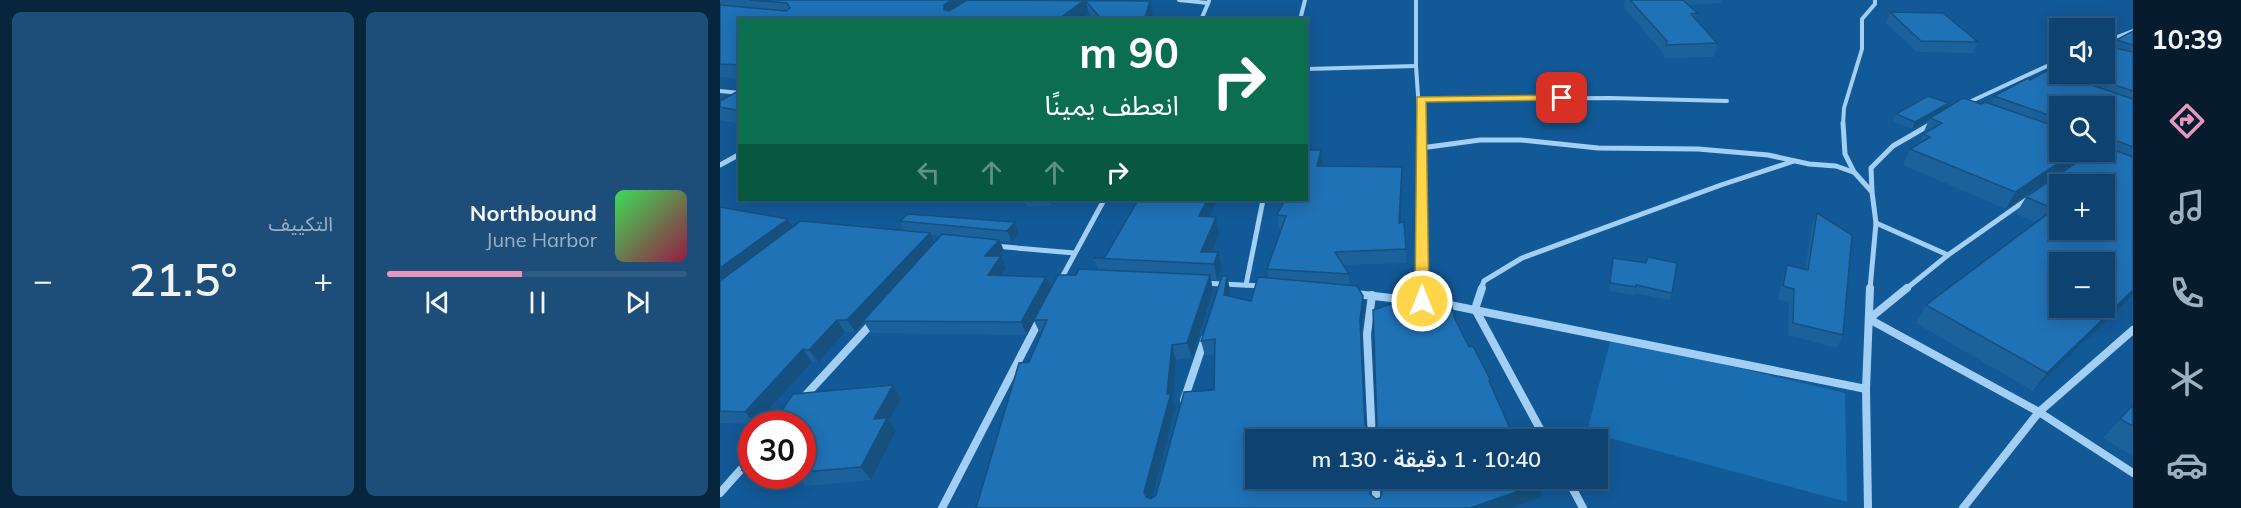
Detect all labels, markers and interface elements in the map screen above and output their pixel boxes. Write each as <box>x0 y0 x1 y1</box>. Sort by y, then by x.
map controls <box>2049 18 2115 318</box>
button: sound <box>2049 18 2115 84</box>
text: 10:39 <box>2151 22 2223 56</box>
text: 90 m <box>1079 26 1179 79</box>
icon: right <box>1200 42 1278 120</box>
pin <box>1536 72 1587 123</box>
icon: arrive <box>1545 81 1578 114</box>
text: انعطف يمينًا <box>1045 88 1179 122</box>
button: search <box>2049 96 2115 162</box>
icon: directions <box>2166 100 2208 142</box>
icon: left <box>912 156 945 189</box>
icon: ahead <box>975 156 1008 189</box>
icon: ahead <box>1038 156 1071 189</box>
icon: right <box>1101 156 1134 189</box>
button: + <box>2049 174 2115 240</box>
icon: music <box>2166 186 2208 228</box>
text: Northbound <box>470 199 597 227</box>
text: التكييف <box>269 211 333 236</box>
text: June Harbor <box>486 227 597 252</box>
text: 21.5° <box>129 251 237 307</box>
button: − <box>2049 252 2115 318</box>
text: − <box>33 259 53 300</box>
text: + <box>313 259 333 300</box>
position arrow <box>1390 269 1454 333</box>
icon: phone <box>2166 272 2208 314</box>
icon: previous <box>421 286 454 319</box>
icon: pause <box>521 286 554 319</box>
icon: next <box>621 286 654 319</box>
icon: climate <box>2166 358 2208 400</box>
speed limit sign: 30 <box>738 411 816 489</box>
icon: car <box>2166 444 2208 486</box>
text: 10:40 · 1 دقيقة · 130 m <box>1312 445 1541 473</box>

